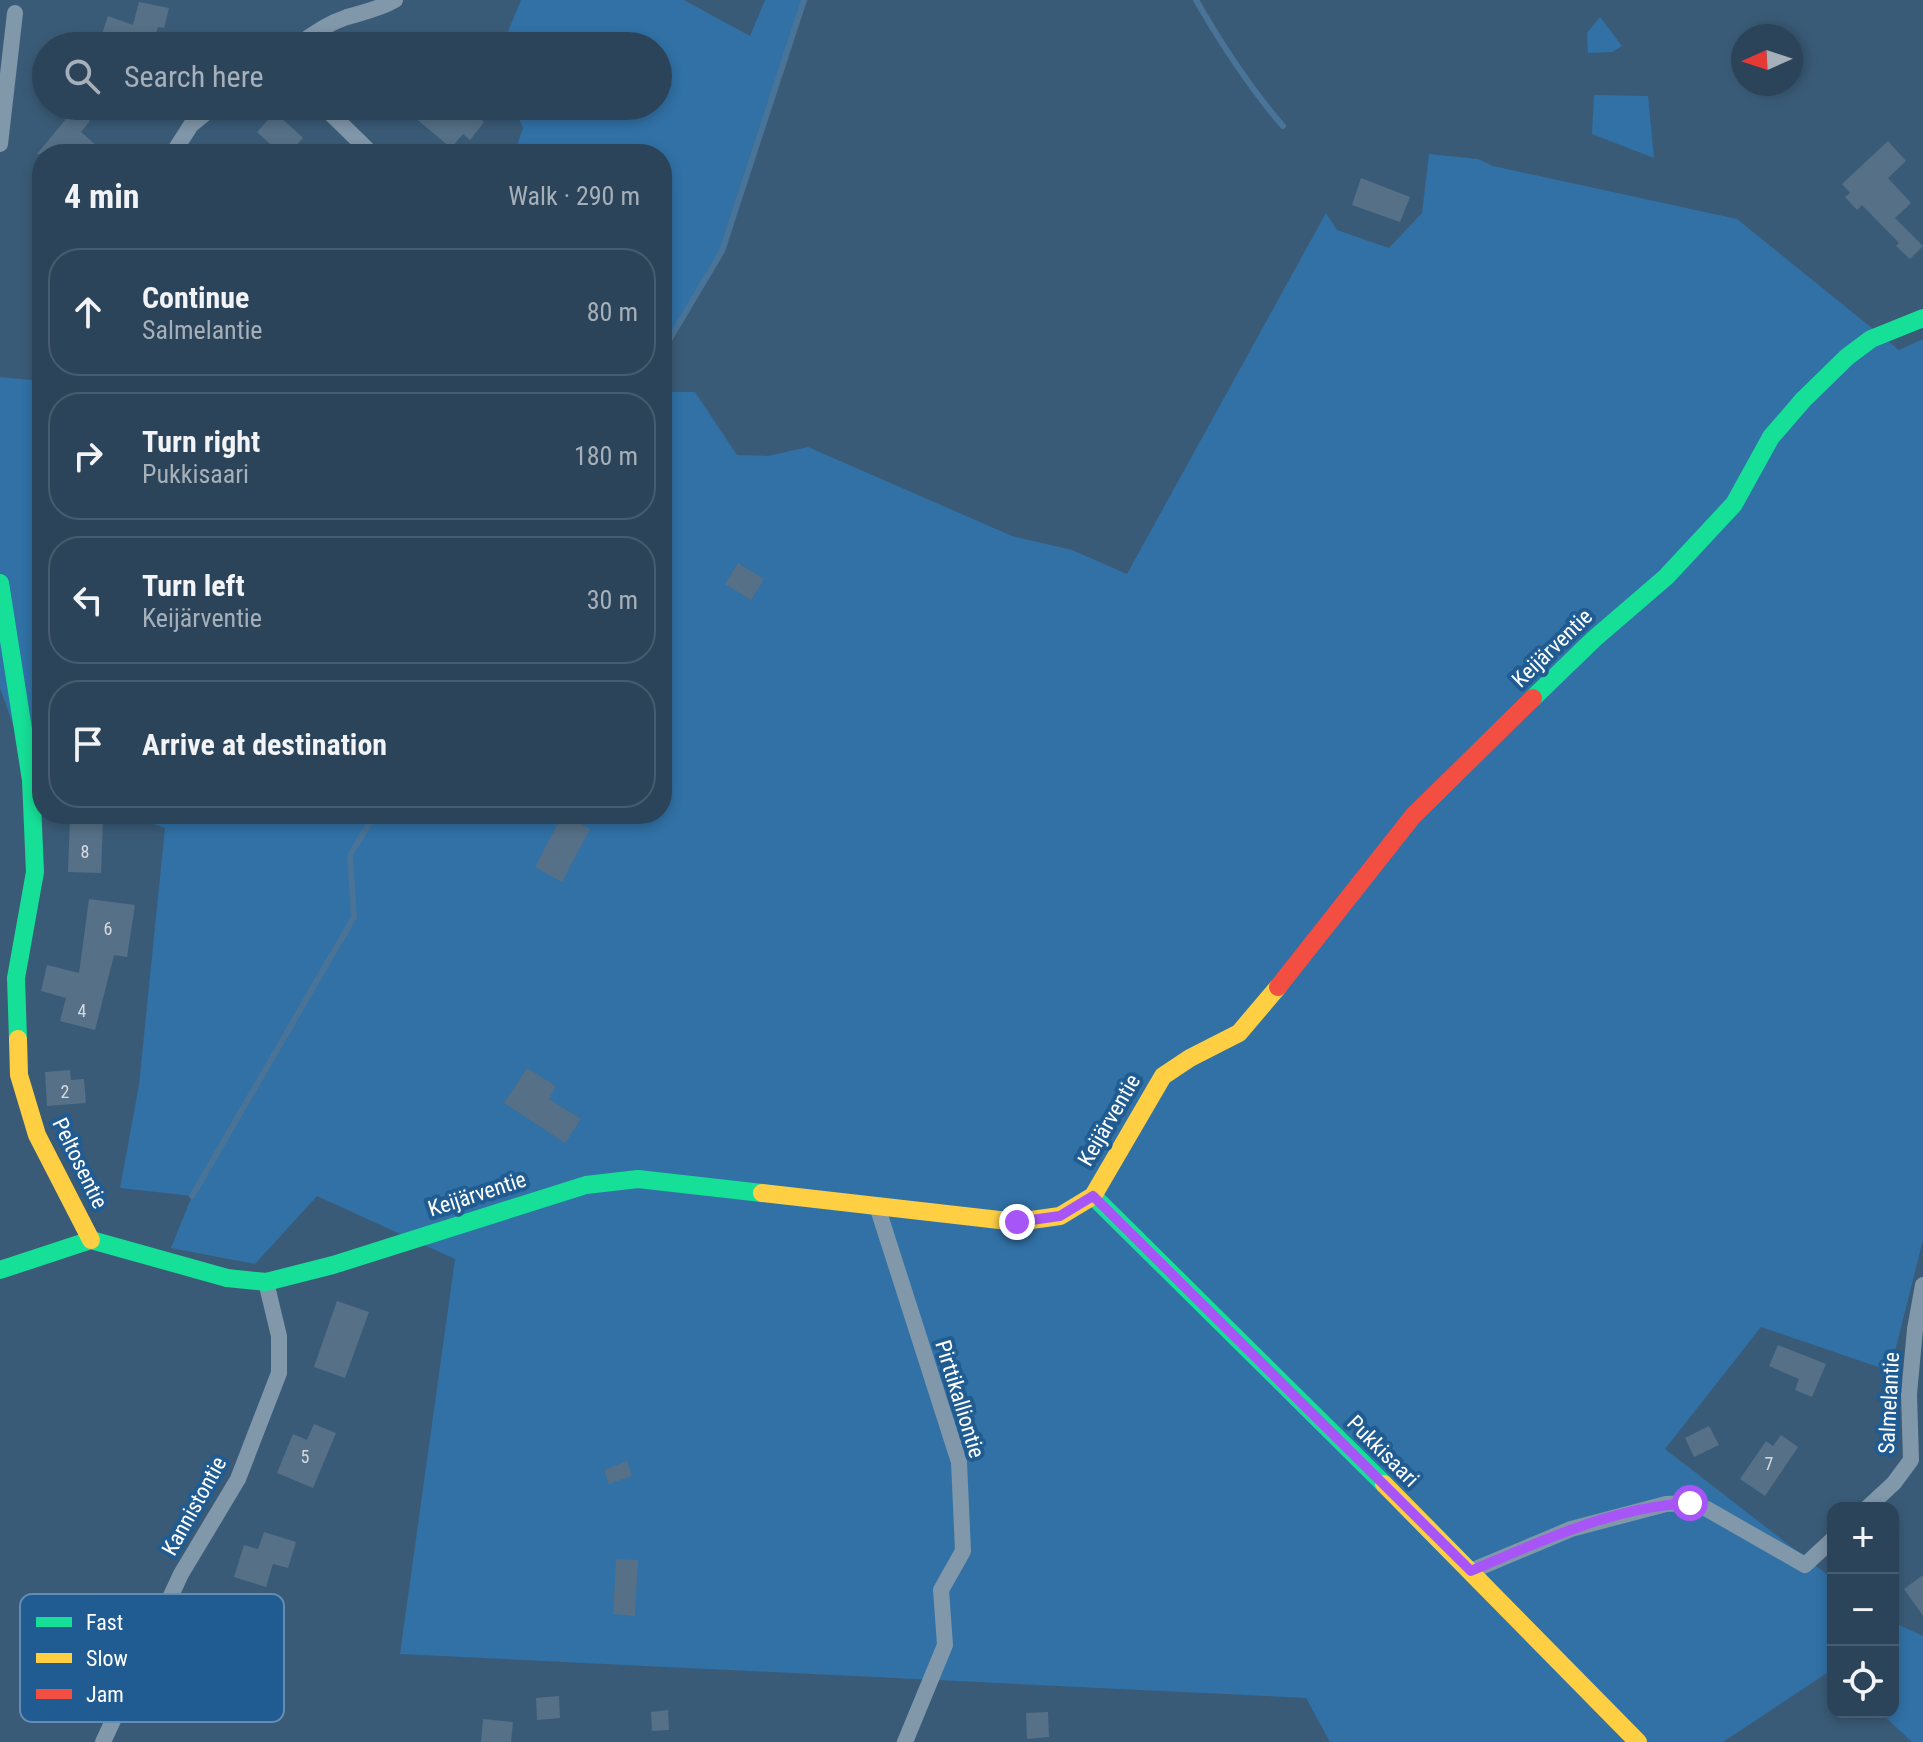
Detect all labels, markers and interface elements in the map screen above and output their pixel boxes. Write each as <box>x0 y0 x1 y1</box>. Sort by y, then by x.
north arrow <box>1731 24 1803 96</box>
search box <box>32 32 672 120</box>
icon: search <box>60 54 104 98</box>
text: Search here <box>124 59 264 94</box>
text: 4 min <box>64 176 140 216</box>
text: Walk · 290 m <box>508 181 640 211</box>
text: Continue <box>142 280 249 315</box>
icon: ahead <box>66 290 110 334</box>
text: 80 m <box>587 297 638 327</box>
text: Salmelantie <box>142 315 263 345</box>
text: Turn right <box>142 424 260 459</box>
icon: right <box>66 434 110 478</box>
text: 180 m <box>574 441 638 471</box>
text: Pukkisaari <box>142 459 249 489</box>
text: Turn left <box>142 568 245 603</box>
icon: left <box>66 578 110 622</box>
text: 30 m <box>587 585 638 615</box>
text: Keijärventie <box>142 603 262 633</box>
street label: Keijärventie <box>1507 604 1597 692</box>
icon: arrive <box>66 722 110 766</box>
text: Arrive at destination <box>142 727 387 762</box>
house number: 8 <box>81 841 89 862</box>
house number: 6 <box>104 918 112 939</box>
house number: 4 <box>78 1000 87 1021</box>
street label: Keijärventie <box>1073 1070 1145 1170</box>
house number: 2 <box>61 1081 70 1102</box>
street label: Peltosentie <box>47 1114 113 1212</box>
street label: Keijärventie <box>425 1166 529 1222</box>
route end <box>999 1204 1035 1240</box>
street label: Pirttikalliontie <box>930 1337 990 1461</box>
street label: Salmelantie <box>1874 1351 1904 1455</box>
street label: Pukkisaari <box>1342 1410 1424 1492</box>
house number: 5 <box>301 1446 310 1467</box>
street label: Kannistontie <box>157 1452 231 1560</box>
house number: 7 <box>1765 1453 1774 1474</box>
route start <box>1672 1485 1708 1521</box>
map controls <box>1827 1502 1899 1718</box>
button: + <box>1827 1502 1899 1574</box>
button: − <box>1827 1574 1899 1646</box>
legend <box>20 1594 284 1722</box>
text: Fast <box>86 1610 123 1635</box>
text: Slow <box>86 1646 128 1671</box>
button: locate <box>1827 1646 1899 1718</box>
text: Jam <box>86 1682 124 1707</box>

